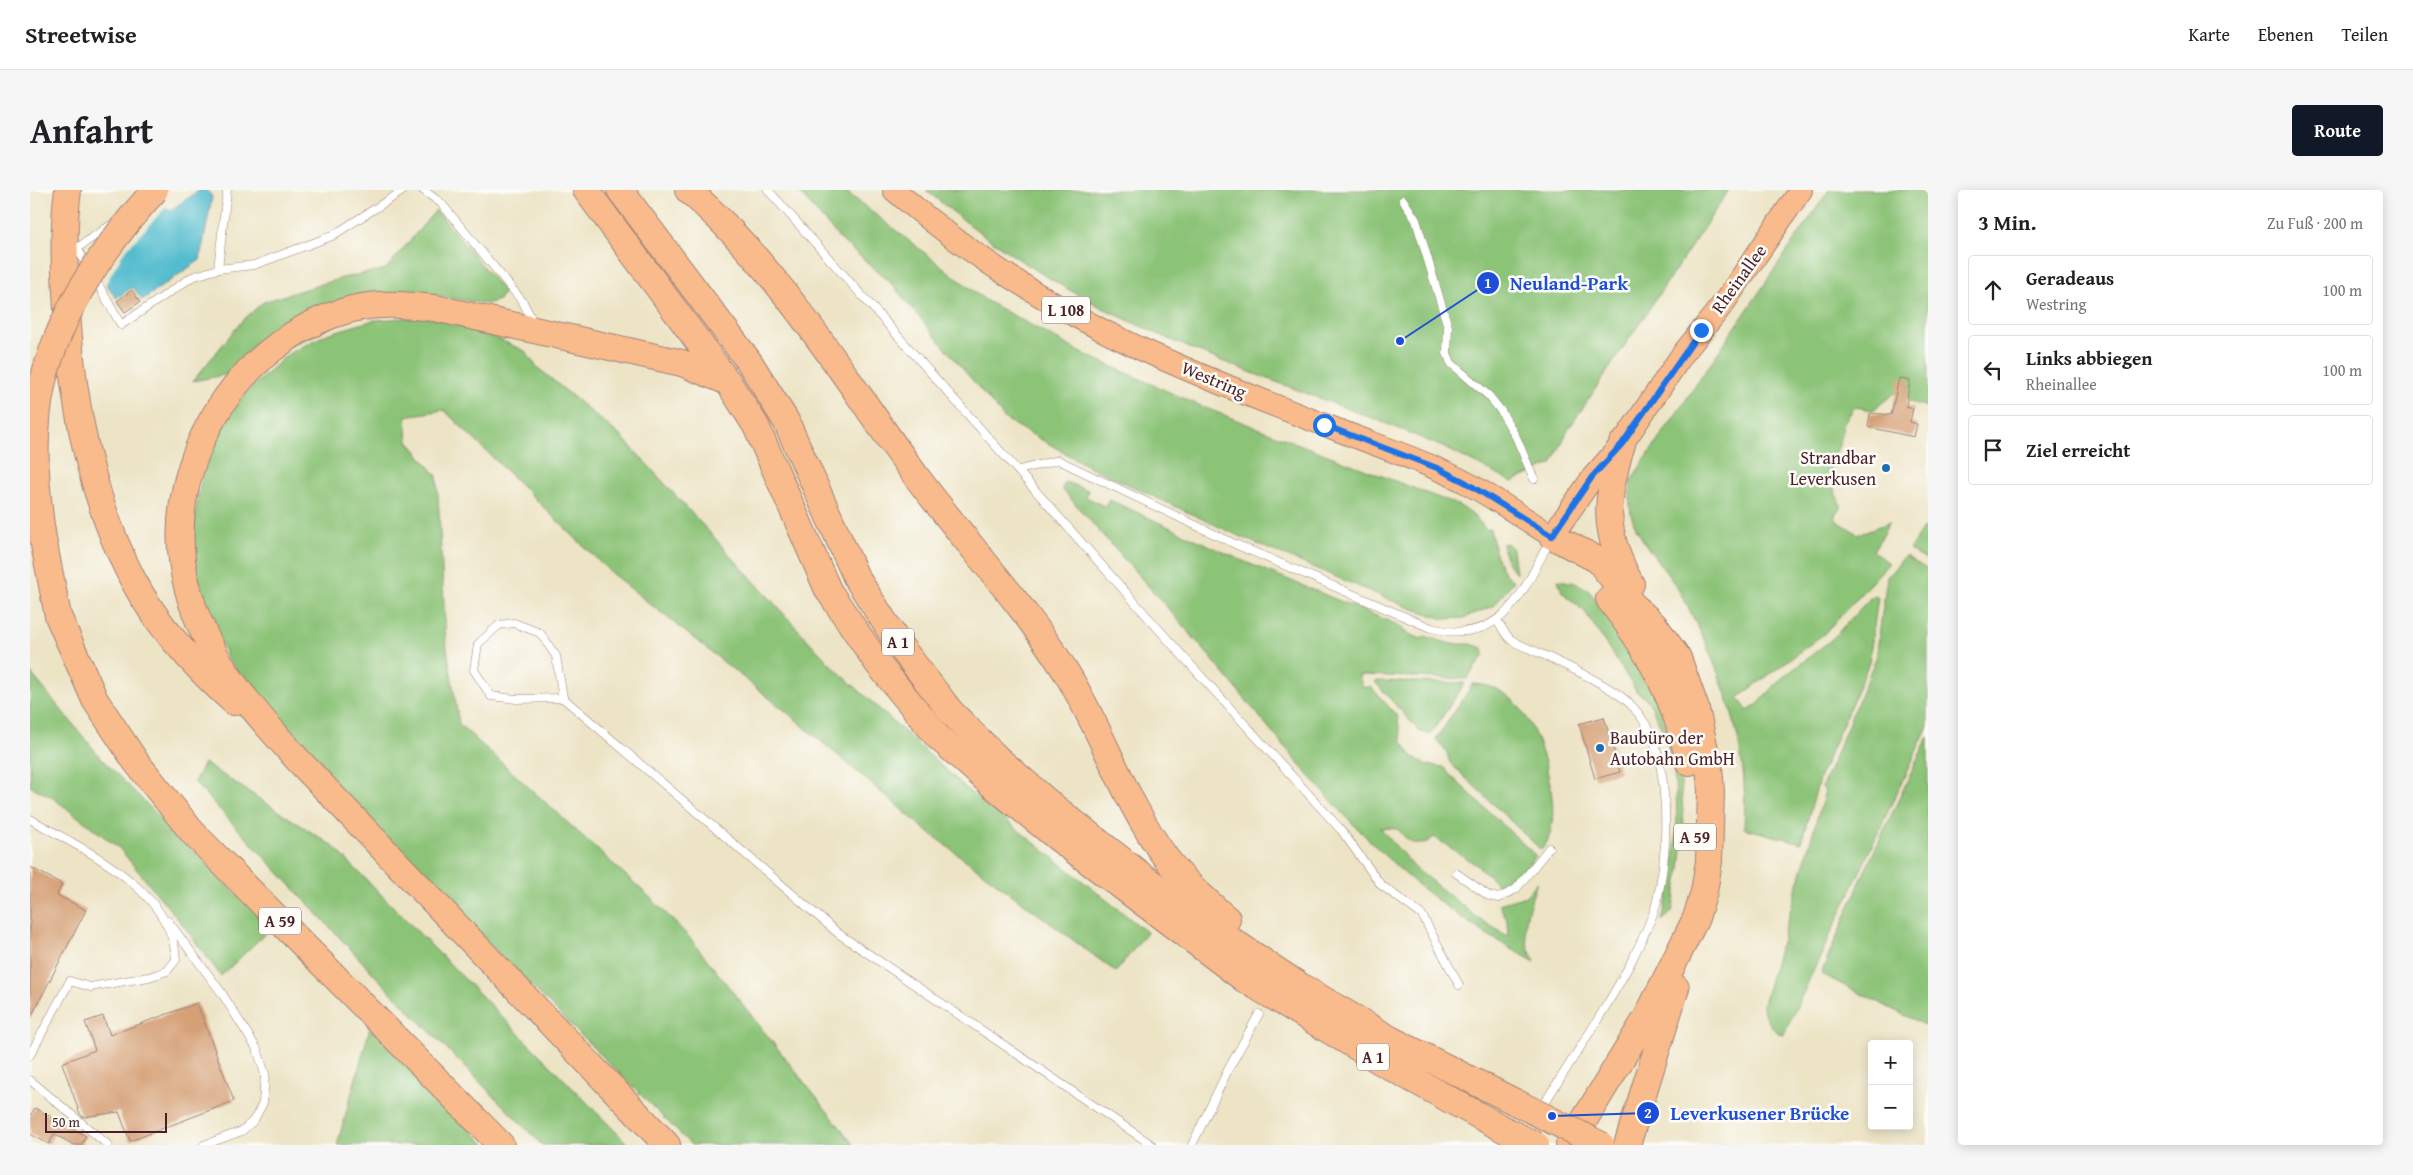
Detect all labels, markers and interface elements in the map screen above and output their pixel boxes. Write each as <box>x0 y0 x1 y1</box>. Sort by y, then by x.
text: Streetwise <box>25 17 137 52</box>
text: Karte <box>2189 21 2230 48</box>
text: Ebenen <box>2258 21 2314 48</box>
text: Teilen <box>2342 21 2388 48</box>
text: Anfahrt <box>30 105 153 156</box>
button: Route <box>2292 105 2383 156</box>
text: 3 Min. <box>1978 207 2036 238</box>
text: Zu Fuß · 200 m <box>2267 211 2363 235</box>
street label: Rheinallee <box>1704 239 1773 319</box>
text: Geradeaus <box>2026 264 2114 292</box>
callout: Neuland-Park <box>1475 266 1638 300</box>
text: Neuland-Park <box>1510 269 1628 297</box>
text: 1 <box>1484 272 1492 293</box>
icon: ahead <box>1979 276 2007 304</box>
text: 100 m <box>2322 278 2362 302</box>
text: Westring <box>2026 292 2087 316</box>
road number: L 108 <box>1042 296 1090 324</box>
route end <box>1690 319 1713 342</box>
text: Links abbiegen <box>2026 344 2152 372</box>
street label: Westring <box>1178 354 1251 405</box>
icon: left <box>1979 356 2007 384</box>
text: 100 m <box>2322 358 2362 382</box>
text: Rheinallee <box>2026 372 2097 396</box>
route start <box>1313 414 1336 437</box>
icon: arrive <box>1979 436 2007 464</box>
text: Ziel erreicht <box>2026 436 2130 464</box>
place label: Strandbar Leverkusen <box>1790 444 1877 492</box>
marker: Strandbar Leverkusen <box>1880 462 1892 474</box>
road number: A 1 <box>882 628 914 656</box>
place label: Baubüro der Autobahn GmbH <box>1610 724 1735 772</box>
marker: Baubüro der Autobahn GmbH <box>1594 742 1606 754</box>
road number: A 59 <box>1674 824 1716 850</box>
road number: A 59 <box>259 908 301 934</box>
map controls <box>1868 1040 1913 1130</box>
button: + <box>1868 1040 1913 1085</box>
road number: A 1 <box>1357 1044 1389 1070</box>
button: − <box>1868 1085 1913 1130</box>
callout: Leverkusener Brücke <box>1635 1096 1859 1130</box>
text: Leverkusener Brücke <box>1671 1099 1849 1127</box>
text: 2 <box>1644 1102 1652 1123</box>
scale bar <box>45 1110 168 1133</box>
text: 50 m <box>52 1112 80 1132</box>

